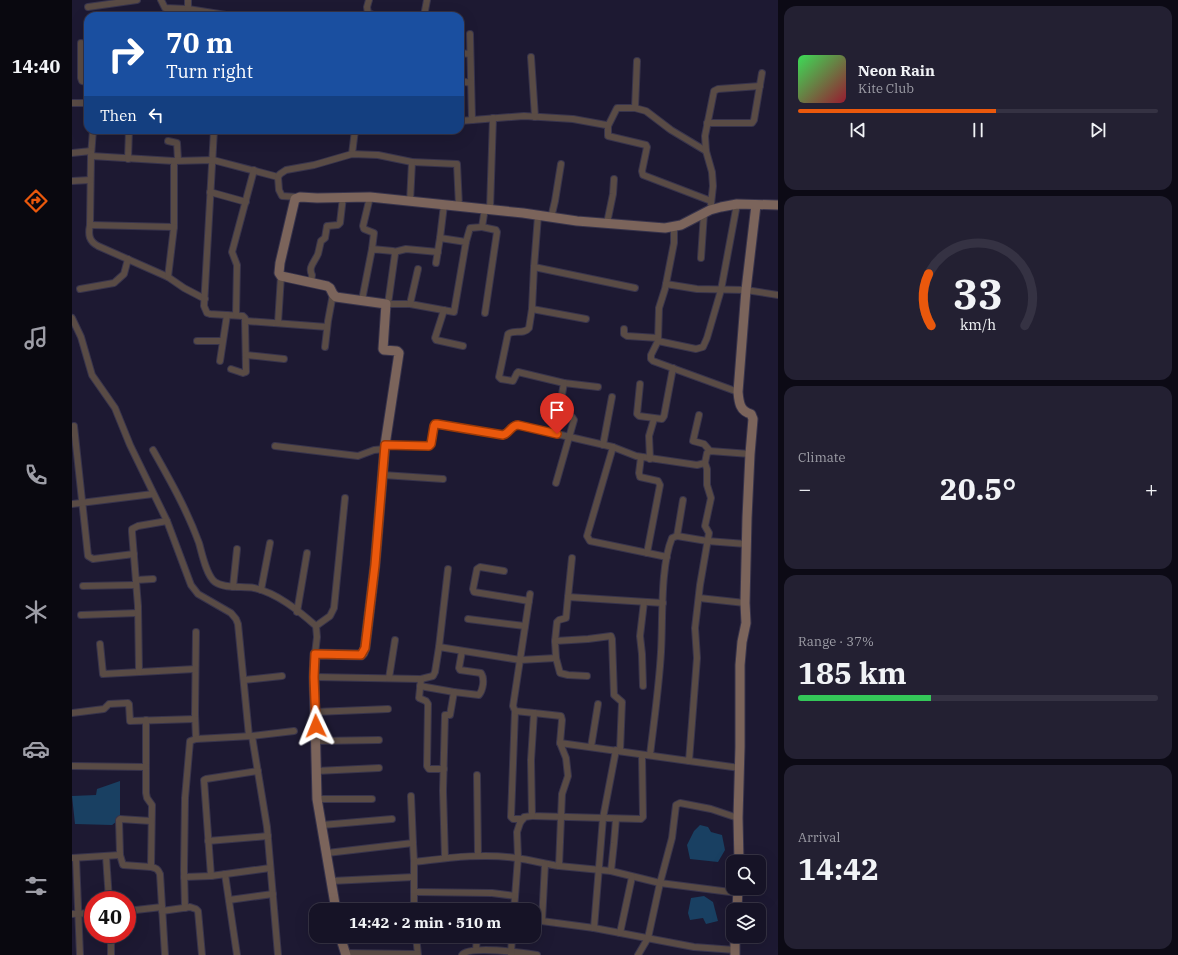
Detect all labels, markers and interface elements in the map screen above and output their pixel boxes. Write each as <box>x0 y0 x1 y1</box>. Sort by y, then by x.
text: 70 m <box>166 24 233 61</box>
icon: right <box>100 28 152 80</box>
text: 14:40 <box>12 55 60 78</box>
text: Turn right <box>166 60 253 83</box>
text: Neon Rain <box>858 61 935 80</box>
text: Kite Club <box>858 80 914 97</box>
icon: left <box>145 104 167 126</box>
text: Then <box>100 106 137 125</box>
icon: previous <box>847 119 869 141</box>
icon: pause <box>967 119 989 141</box>
icon: next <box>1087 119 1109 141</box>
icon: directions <box>22 187 50 215</box>
text: 33 <box>953 265 1003 319</box>
text: km/h <box>960 314 996 333</box>
icon: music <box>22 324 50 352</box>
pin <box>540 393 574 434</box>
icon: arrive <box>546 399 568 421</box>
text: Climate <box>798 449 845 466</box>
icon: phone <box>22 461 50 489</box>
text: 20.5° <box>940 469 1016 508</box>
text: − <box>798 474 811 503</box>
text: + <box>1145 474 1158 503</box>
icon: climate <box>22 598 50 626</box>
text: Range · 37% <box>798 633 874 650</box>
text: 185 km <box>798 653 907 692</box>
position arrow <box>295 705 337 747</box>
icon: car <box>22 735 50 763</box>
text: Arrival <box>798 829 840 846</box>
text: 14:42 <box>798 849 879 888</box>
map controls <box>726 855 766 943</box>
button: search <box>726 855 766 895</box>
icon: filters <box>22 872 50 900</box>
speed limit sign: 40 <box>84 891 136 943</box>
button: layers <box>726 903 766 943</box>
text: 14:42 · 2 min · 510 m <box>349 913 501 932</box>

